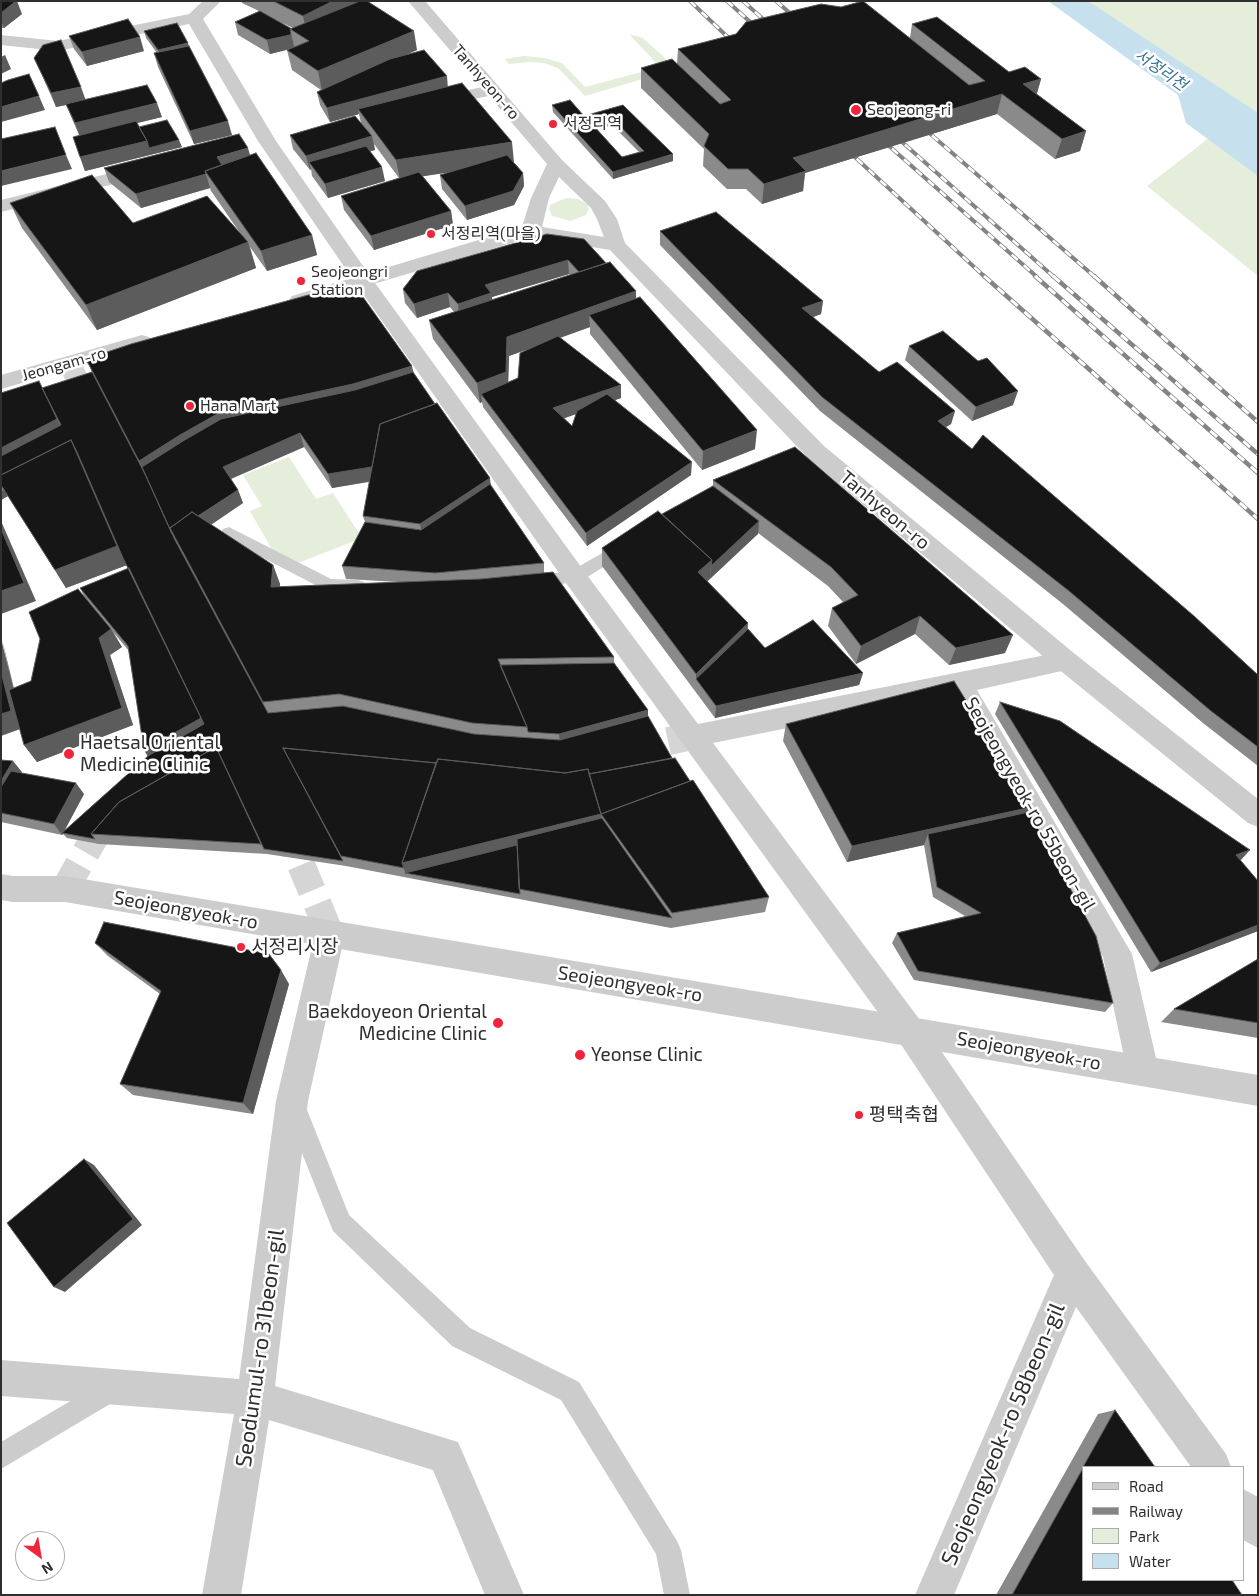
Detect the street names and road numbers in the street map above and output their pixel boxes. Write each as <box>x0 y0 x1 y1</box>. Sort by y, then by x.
street label: Tanhyeon-ro <box>448 41 524 123</box>
street label: Jeongam-ro <box>20 343 108 385</box>
street label: Tanhyeon-ro <box>835 466 935 554</box>
street label: Seojeongyeok-ro 55beon-gil <box>959 693 1101 915</box>
street label: Seojeongyeok-ro <box>112 886 260 934</box>
street label: Seojeongyeok-ro <box>556 961 704 1007</box>
street label: Seojeongyeok-ro <box>955 1027 1103 1075</box>
street label: Seodumul-ro 31beon-gil <box>230 1227 290 1469</box>
street label: Seojeongyeok-ro 58beon-gil <box>936 1299 1070 1569</box>

